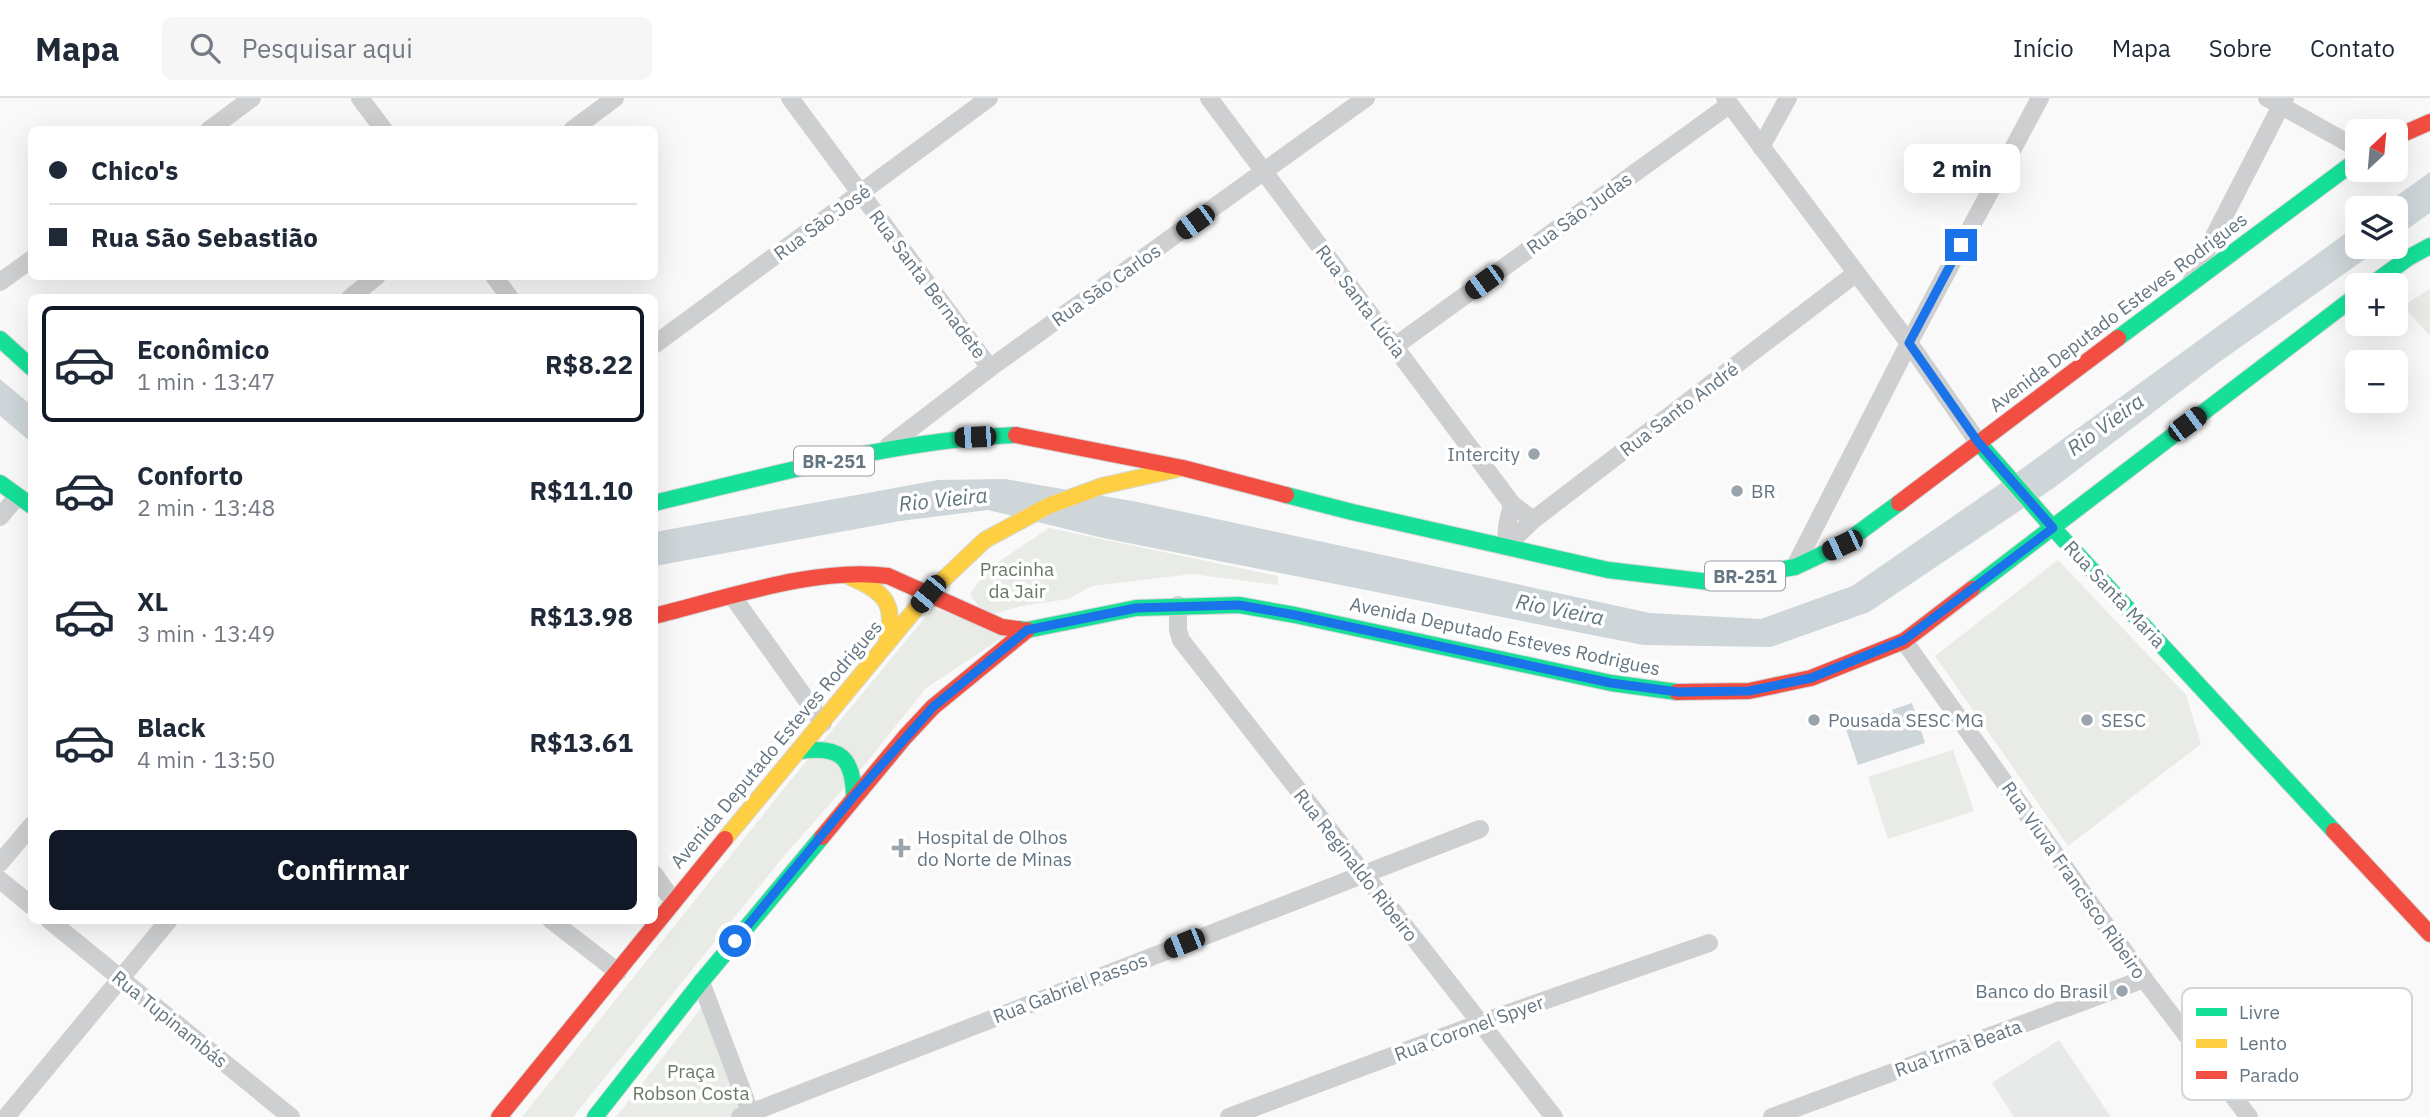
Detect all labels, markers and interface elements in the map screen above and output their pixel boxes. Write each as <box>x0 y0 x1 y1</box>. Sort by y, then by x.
search box <box>162 17 652 80</box>
text: Mapa <box>35 27 120 70</box>
icon: search <box>186 29 224 67</box>
text: Pesquisar aqui <box>242 31 413 65</box>
text: Início <box>2013 32 2074 64</box>
text: Mapa <box>2112 32 2171 64</box>
text: Sobre <box>2209 32 2272 64</box>
text: Contato <box>2310 32 2395 64</box>
north arrow <box>2345 119 2408 182</box>
map controls <box>2345 119 2408 413</box>
callout: 2 min <box>1903 144 2019 192</box>
text: Chico's <box>91 153 178 187</box>
text: 2 min <box>1932 153 1992 183</box>
street label: Rua São Judas <box>1521 167 1637 259</box>
street label: Rua São José <box>769 179 875 265</box>
button: layers <box>2345 196 2408 259</box>
car <box>1172 201 1219 243</box>
street label: Rua Santa Bernadete <box>864 205 992 363</box>
street label: Avenida Deputado Esteves Rodrigues <box>1984 207 2252 417</box>
text: Rua São Sebastião <box>91 220 318 254</box>
route end <box>1945 229 1977 261</box>
street label: Rua São Carlos <box>1047 238 1165 332</box>
street label: Rua Santa Lúcia <box>1311 240 1411 362</box>
car <box>1461 261 1508 303</box>
button: + <box>2345 273 2408 336</box>
text: Econômico <box>137 332 269 366</box>
icon: car <box>53 333 116 396</box>
text: R$8.22 <box>545 347 633 381</box>
button: − <box>2345 350 2408 413</box>
street label: Rua Santo André <box>1615 357 1743 461</box>
text: 1 min · 13:47 <box>137 366 275 396</box>
water label: Rio Vieira <box>2061 386 2149 462</box>
car <box>2164 403 2211 445</box>
car <box>954 426 997 448</box>
place label: Intercity <box>1447 442 1521 466</box>
road number: BR-251 <box>794 446 874 475</box>
marker: Intercity <box>1526 446 1542 462</box>
text: Conforto <box>137 458 243 492</box>
icon: car <box>53 459 116 522</box>
text: R$11.10 <box>529 473 633 507</box>
place label: BR <box>1751 479 1776 503</box>
water label: Rio Vieira <box>897 480 989 518</box>
marker: BR <box>1729 483 1745 499</box>
text: 2 min · 13:48 <box>137 492 275 522</box>
car <box>1819 527 1866 563</box>
street label: Rua Santa Maria <box>2059 535 2171 653</box>
park label: Pracinha da Jair <box>980 557 1054 603</box>
road number: BR-251 <box>1705 562 1785 590</box>
car <box>907 571 950 617</box>
text: XL <box>137 584 168 618</box>
icon: car <box>53 585 116 648</box>
water label: Rio Vieira <box>1514 587 1606 631</box>
street label: Avenida Deputado Esteves Rodrigues <box>1348 591 1662 681</box>
text: R$13.98 <box>529 599 633 633</box>
street label: Avenida Deputado Esteves Rodrigues <box>665 615 887 873</box>
text: 3 min · 13:49 <box>137 618 275 648</box>
place label: Pousada SESC MG <box>1828 708 1984 732</box>
place label: SESC <box>2101 708 2146 732</box>
text: Black <box>137 710 205 744</box>
icon: car <box>53 711 116 774</box>
marker: Pousada SESC MG <box>1806 712 1822 728</box>
marker: SESC <box>2079 712 2095 728</box>
text: R$13.61 <box>529 725 633 759</box>
text: 4 min · 13:50 <box>137 744 275 774</box>
street label: Rua Viuva Francisco Ribeiro <box>1997 777 2151 983</box>
street label: Rua Reginaldo Ribeiro <box>1289 784 1423 946</box>
place label: Hospital de Olhos do Norte de Minas <box>917 825 1072 871</box>
button: Confirmar <box>49 830 637 910</box>
marker: Hospital de Olhos do Norte de Minas <box>891 838 911 858</box>
route start <box>719 925 751 957</box>
car <box>1161 925 1208 961</box>
street label: Rua Gabriel Passos <box>989 947 1151 1029</box>
street label: Rua Tupinambás <box>107 965 233 1073</box>
place label: Banco do Brasil <box>1975 979 2108 1003</box>
marker: Banco do Brasil <box>2114 983 2130 999</box>
legend <box>2182 988 2412 1100</box>
street label: Rua Coronel Spyer <box>1391 990 1547 1066</box>
text: Livre <box>2239 1000 2280 1024</box>
street label: Rua Irmã Beata <box>1891 1014 2025 1082</box>
text: Lento <box>2239 1031 2287 1055</box>
park label: Praça Robson Costa <box>632 1059 750 1105</box>
text: Parado <box>2239 1063 2299 1087</box>

